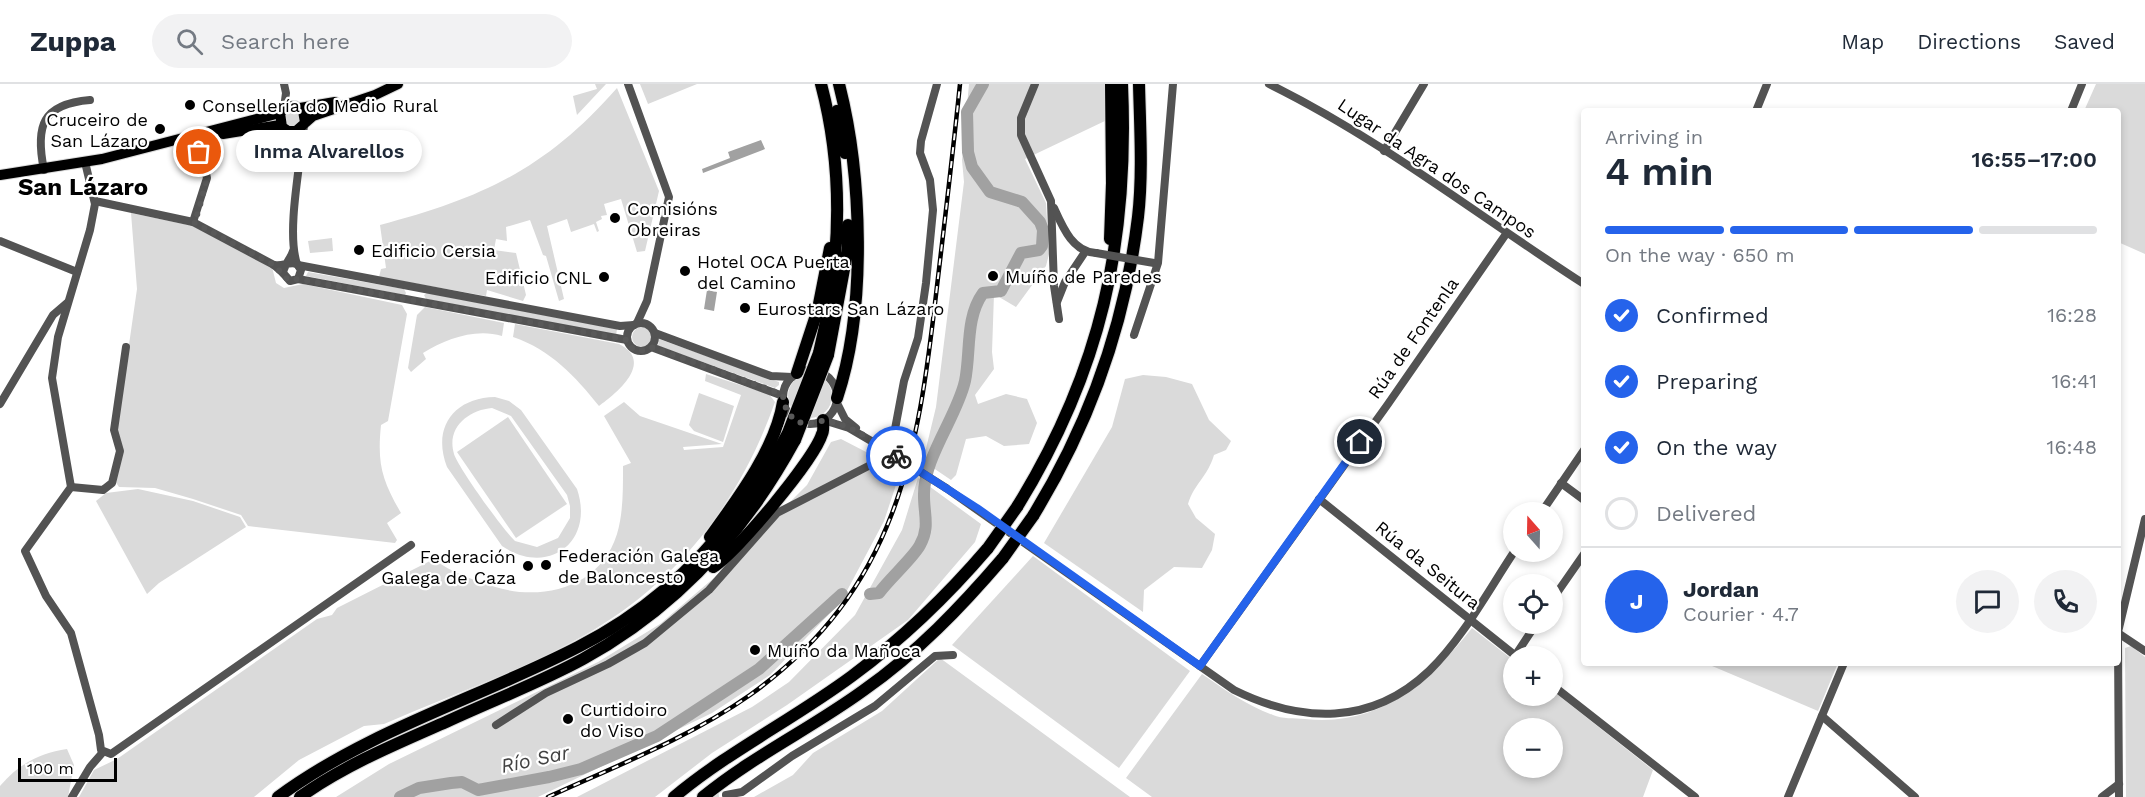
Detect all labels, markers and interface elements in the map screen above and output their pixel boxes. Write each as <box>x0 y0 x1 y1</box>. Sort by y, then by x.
search box <box>152 14 572 68</box>
text: Zuppa <box>30 25 116 58</box>
icon: search <box>173 25 206 58</box>
text: Search here <box>221 29 350 54</box>
text: Map <box>1841 29 1884 54</box>
text: Directions <box>1917 29 2021 54</box>
text: Saved <box>2054 29 2115 54</box>
street label: Lugar da Agra dos Campos <box>1334 94 1540 242</box>
place label: Consellería do Medio Rural <box>202 95 439 116</box>
marker: Consellería do Medio Rural <box>183 98 197 112</box>
place label: Cruceiro de San Lázaro <box>46 109 148 151</box>
marker: Cruceiro de San Lázaro <box>153 122 167 136</box>
text: Arriving in <box>1605 125 1703 149</box>
pin <box>173 126 224 177</box>
callout: Inma Alvarellos <box>235 131 421 173</box>
icon: bag <box>182 135 215 168</box>
text: Inma Alvarellos <box>254 139 404 163</box>
text: 16:55–17:00 <box>1972 147 2097 172</box>
text: 4 min <box>1605 149 1714 194</box>
district label: San Lázaro <box>18 173 148 201</box>
place label: Comisións Obreiras <box>627 198 718 240</box>
marker: Comisións Obreiras <box>608 211 622 225</box>
place label: Edificio Cersia <box>371 240 496 261</box>
marker: Edificio Cersia <box>352 243 366 257</box>
text: On the way · 650 m <box>1605 243 1795 267</box>
place label: Hotel OCA Puerta del Camino <box>697 251 850 293</box>
marker: Hotel OCA Puerta del Camino <box>678 264 692 278</box>
place label: Muíño de Paredes <box>1005 266 1162 287</box>
place label: Edificio CNL <box>485 267 592 288</box>
marker: Muíño de Paredes <box>986 269 1000 283</box>
marker: Edificio CNL <box>597 270 611 284</box>
street label: Rúa de Fontenla <box>1363 273 1463 403</box>
place label: Eurostars San Lázaro <box>757 298 944 319</box>
icon: check <box>1605 299 1638 332</box>
marker: Eurostars San Lázaro <box>738 301 752 315</box>
text: Confirmed <box>1656 303 1769 328</box>
text: 16:28 <box>2047 303 2097 327</box>
icon: check <box>1605 365 1638 398</box>
text: Preparing <box>1656 369 1757 394</box>
text: 16:41 <box>2051 369 2097 393</box>
pin <box>1334 416 1385 467</box>
icon: home <box>1343 425 1376 458</box>
courier <box>866 426 926 486</box>
icon: check <box>1605 431 1638 464</box>
text: On the way <box>1656 435 1777 460</box>
text: 16:48 <box>2047 435 2097 459</box>
icon: bike <box>880 440 913 473</box>
text: Delivered <box>1656 501 1756 526</box>
north arrow <box>1503 502 1563 562</box>
map controls <box>1503 502 1563 778</box>
street label: Rúa da Seitura <box>1371 516 1485 614</box>
place label: Federación Galega de Baloncesto <box>558 545 719 587</box>
place label: Federación Galega de Caza <box>381 546 516 588</box>
marker: Federación Galega de Baloncesto <box>539 558 553 572</box>
marker: Federación Galega de Caza <box>521 559 535 573</box>
button: chat <box>1956 570 2019 633</box>
button: phone <box>2034 570 2097 633</box>
button: locate <box>1503 574 1563 634</box>
text: Jordan <box>1683 577 1759 602</box>
text: J <box>1630 589 1643 614</box>
text: Courier · 4.7 <box>1683 602 1799 626</box>
place label: Muíño da Mañoca <box>767 640 921 661</box>
marker: Muíño da Mañoca <box>748 643 762 657</box>
button: + <box>1503 646 1563 706</box>
place label: Curtidoiro do Viso <box>580 699 667 741</box>
marker: Curtidoiro do Viso <box>561 712 575 726</box>
button: − <box>1503 718 1563 778</box>
water label: Río Sar <box>499 740 573 778</box>
scale bar <box>18 755 117 782</box>
text: 100 m <box>27 759 74 778</box>

